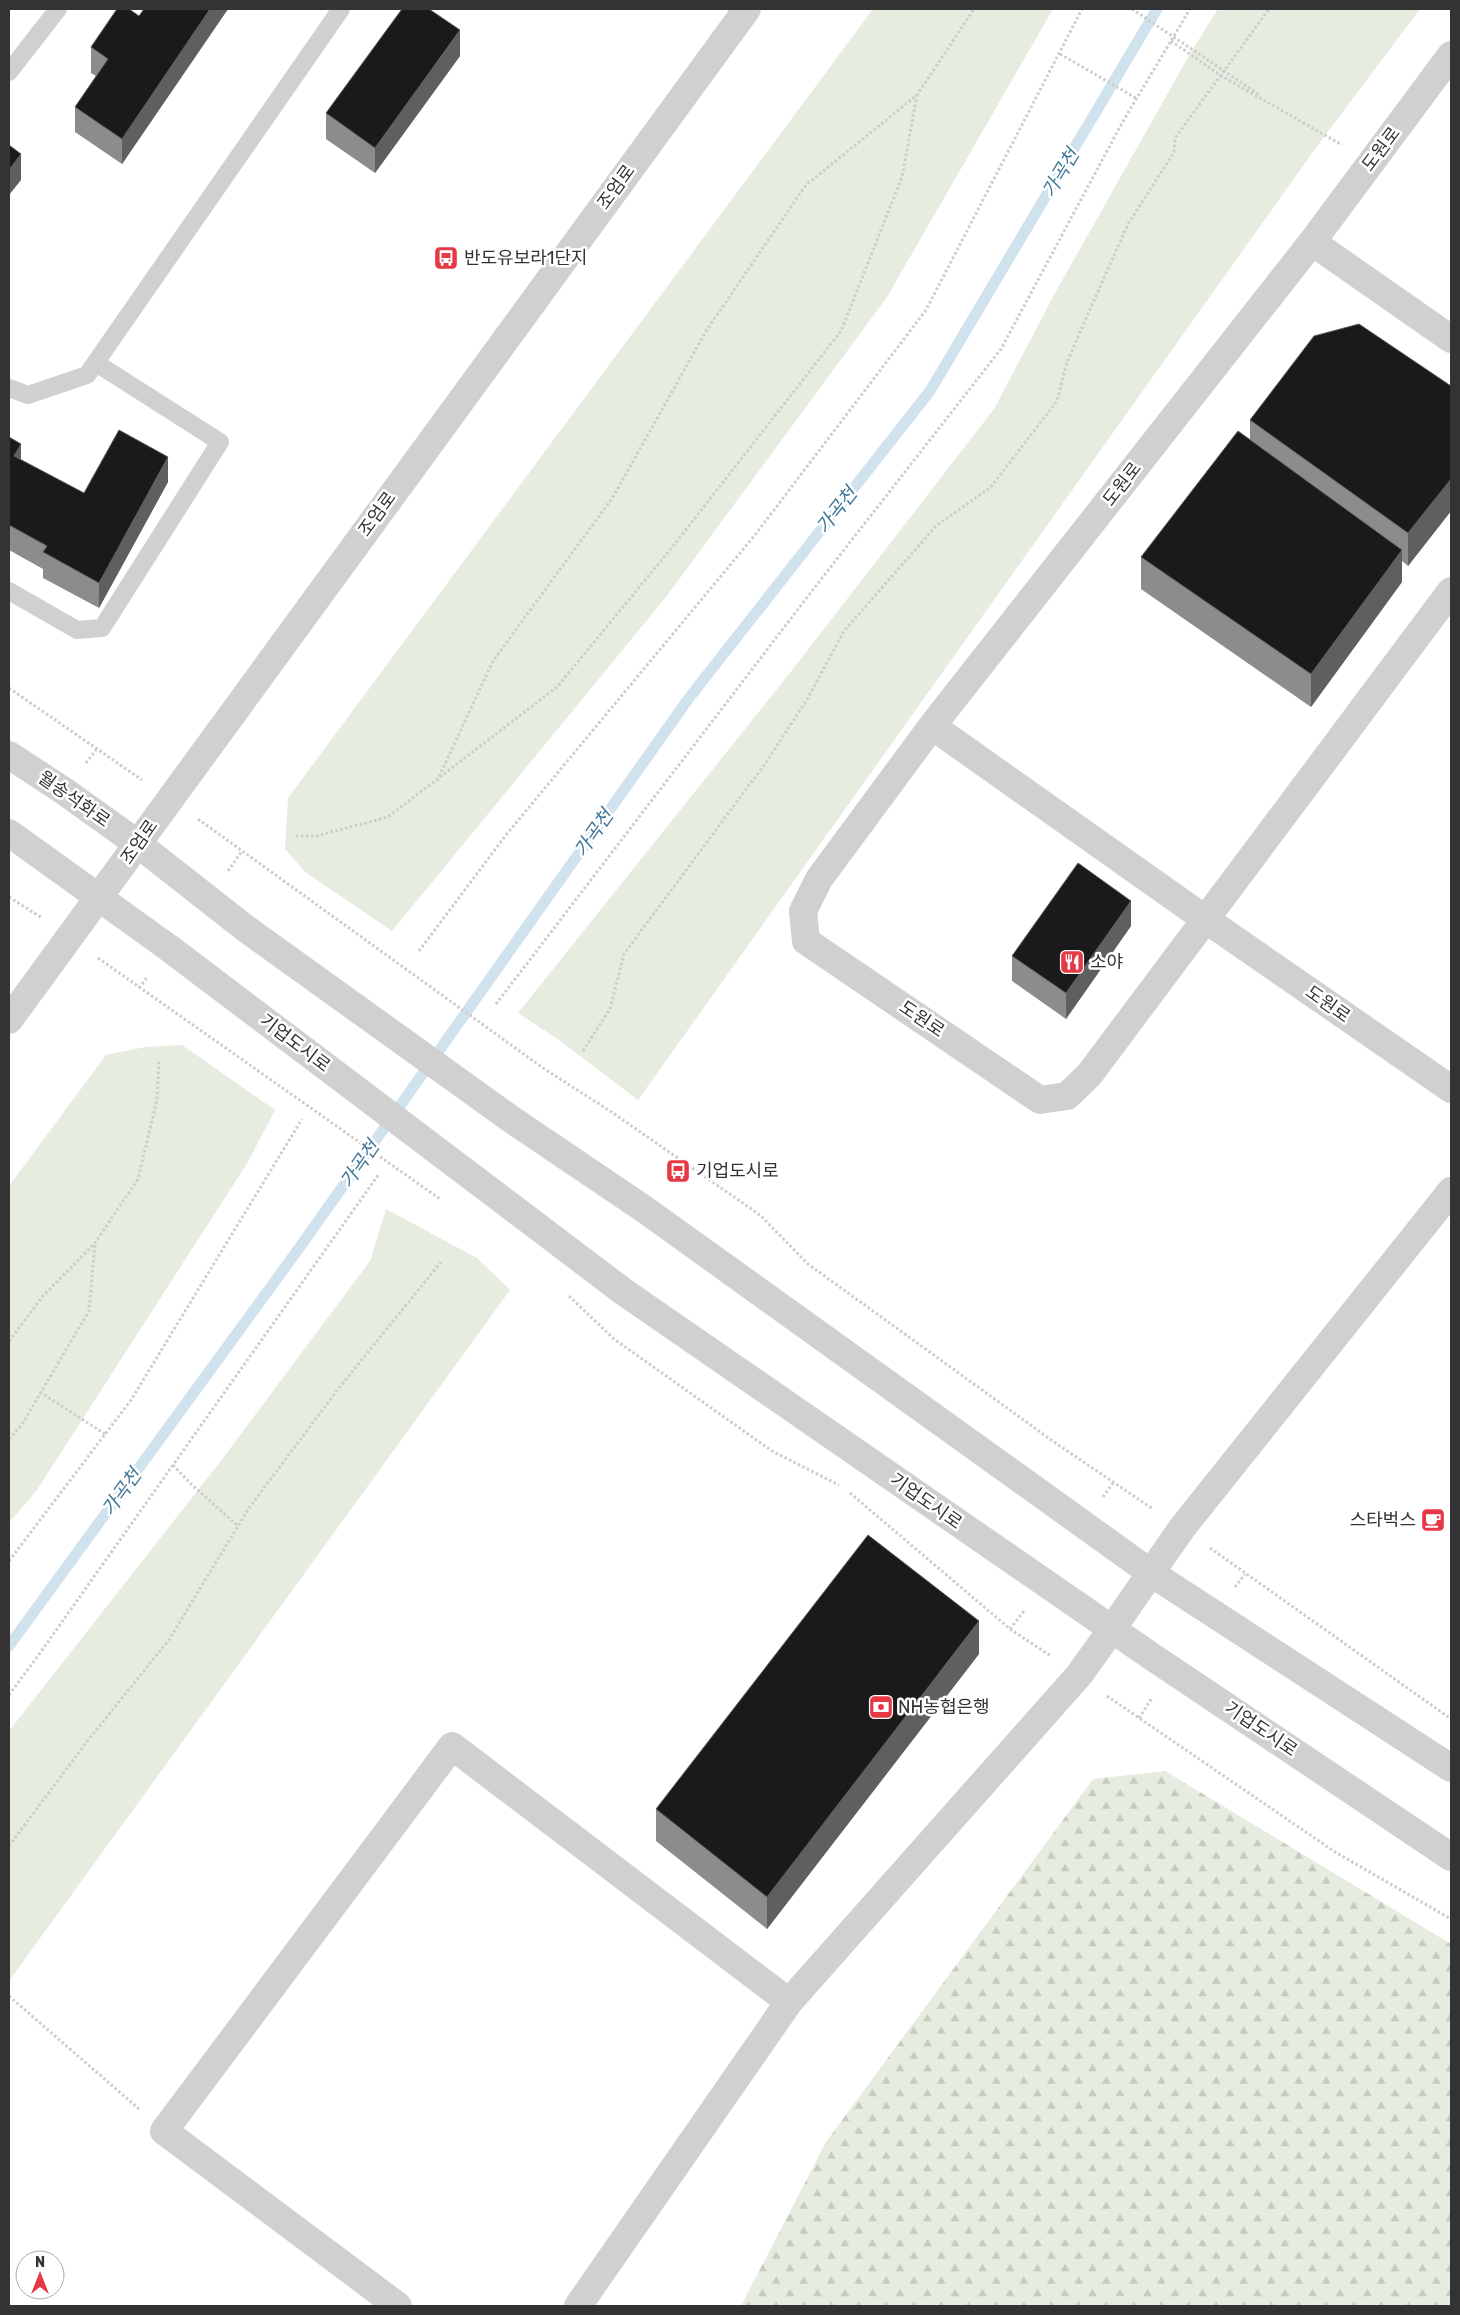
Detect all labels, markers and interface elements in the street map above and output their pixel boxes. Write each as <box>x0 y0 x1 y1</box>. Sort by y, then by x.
street label: 도원로 <box>1357 123 1405 175</box>
water label: 가곡천 <box>1037 144 1085 202</box>
street label: 조엄로 <box>592 160 640 214</box>
bus stop icon: 반도유보라1단지 <box>433 245 459 271</box>
place label: 반도유보라1단지 <box>464 247 588 269</box>
street label: 도원로 <box>1098 458 1146 510</box>
water label: 가곡천 <box>811 481 863 538</box>
street label: 조엄로 <box>353 487 401 541</box>
street label: 월송석화로 <box>34 766 114 832</box>
water label: 가곡천 <box>569 804 619 861</box>
street label: 조엄로 <box>116 815 162 869</box>
restaurant icon: 소야 <box>1059 949 1085 975</box>
place label: 소야 <box>1090 951 1123 973</box>
street label: 도원로 <box>1301 981 1355 1027</box>
street label: 도원로 <box>895 996 949 1042</box>
street label: 기업도시로 <box>255 1009 335 1077</box>
water label: 가곡천 <box>335 1135 385 1192</box>
bus stop icon: 기업도시로 <box>665 1158 691 1184</box>
place label: 기업도시로 <box>696 1160 779 1182</box>
water label: 가곡천 <box>97 1463 147 1520</box>
street label: 기업도시로 <box>886 1468 966 1534</box>
cafe icon: 스타벅스 <box>1420 1507 1446 1533</box>
place label: 스타벅스 <box>1350 1509 1416 1531</box>
bank icon: NH농협은행 <box>868 1694 894 1720</box>
place label: NH농협은행 <box>898 1696 990 1718</box>
street label: 기업도시로 <box>1221 1697 1301 1761</box>
north arrow <box>15 2250 65 2300</box>
text: N <box>35 2254 45 2271</box>

